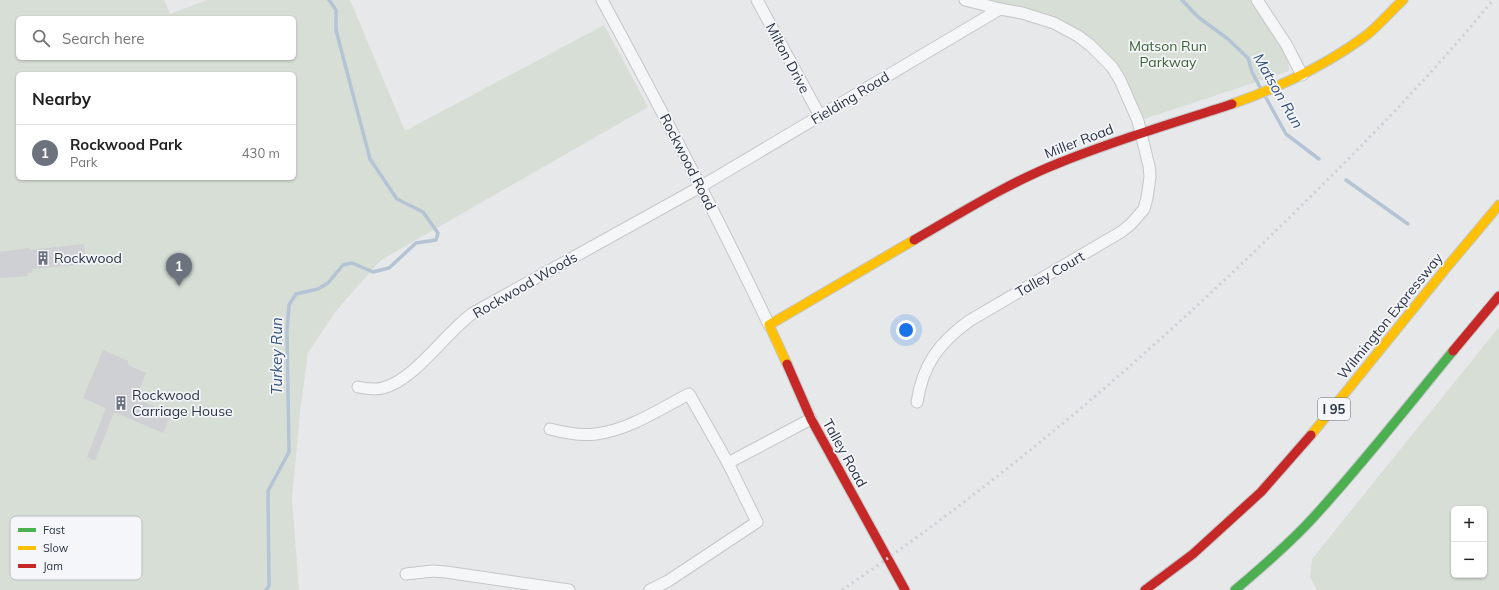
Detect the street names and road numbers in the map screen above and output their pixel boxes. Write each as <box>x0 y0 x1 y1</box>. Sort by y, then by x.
street label: Milton Drive <box>762 20 814 96</box>
street label: Fielding Road <box>807 67 893 129</box>
street label: Rockwood Road <box>656 111 720 213</box>
street label: Miller Road <box>1042 120 1116 162</box>
street label: Talley Court <box>1012 247 1088 301</box>
street label: Rockwood Woods <box>470 248 580 322</box>
street label: Wilmington Expressway <box>1333 249 1447 383</box>
road number: I 95 <box>1318 398 1350 420</box>
street label: Talley Road <box>819 416 871 490</box>

